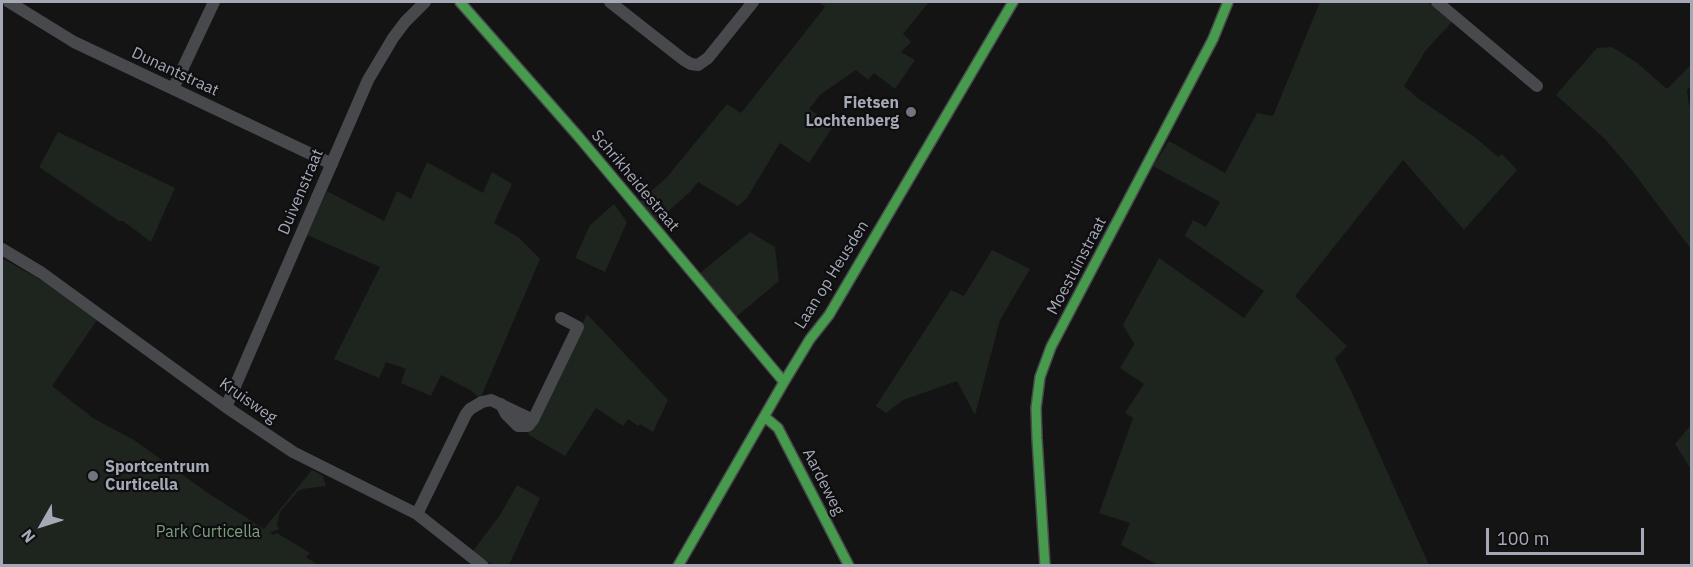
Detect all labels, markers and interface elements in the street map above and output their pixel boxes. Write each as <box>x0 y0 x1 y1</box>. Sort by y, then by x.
street label: Dunantstraat <box>128 43 222 101</box>
place label: Fietsen Lochtenberg <box>805 93 899 131</box>
marker: Fietsen Lochtenberg <box>904 105 918 119</box>
street label: Schrikheidestraat <box>587 126 683 236</box>
street label: Duivenstraat <box>274 146 328 238</box>
street label: Moestuinstraat <box>1043 214 1111 318</box>
street label: Laan op Heusden <box>791 217 873 333</box>
street label: Kruisweg <box>215 374 281 428</box>
street label: Aardeweg <box>798 446 848 518</box>
place label: Sportcentrum Curticella <box>105 457 209 495</box>
marker: Sportcentrum Curticella <box>86 469 100 483</box>
north arrow <box>12 495 72 555</box>
scale bar <box>1489 516 1646 554</box>
park label: Park Curticella <box>156 522 260 542</box>
text: N <box>17 526 39 547</box>
text: 100 m <box>1497 527 1549 550</box>

